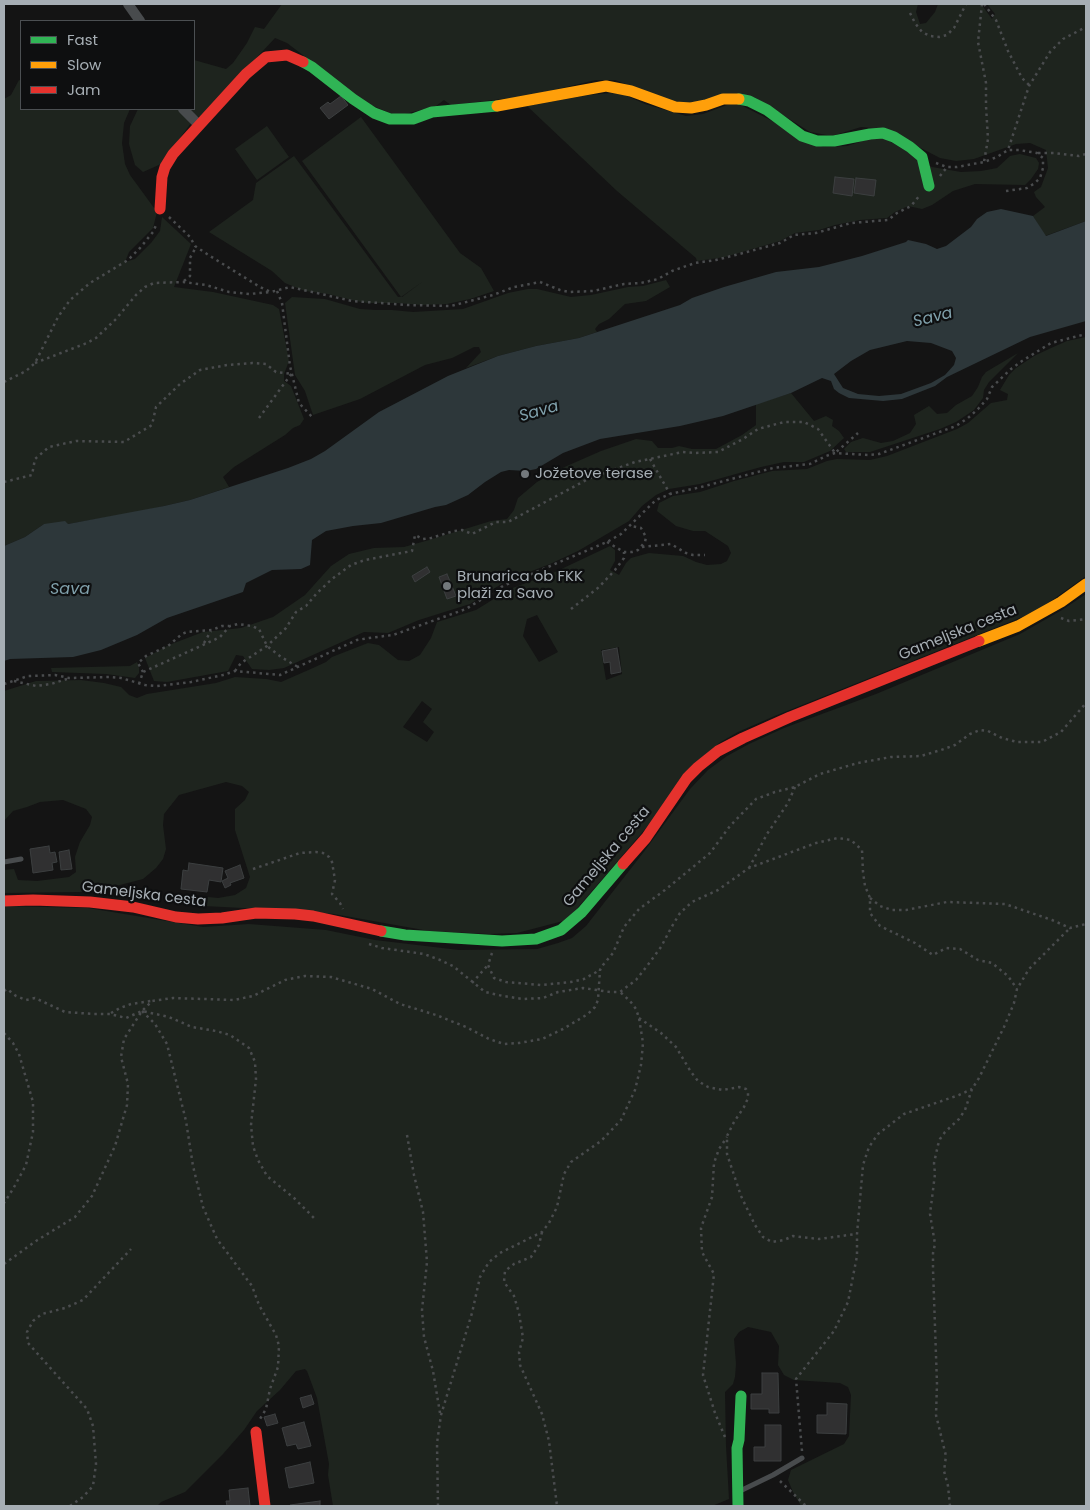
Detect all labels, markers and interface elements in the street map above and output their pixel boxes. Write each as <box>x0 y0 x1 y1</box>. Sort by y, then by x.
legend <box>20 20 195 110</box>
text: Fast <box>67 29 98 50</box>
text: Slow <box>67 54 101 75</box>
text: Jam <box>67 79 101 100</box>
water label: Sava <box>911 304 955 332</box>
water label: Sava <box>517 397 561 427</box>
place label: Jožetove terase <box>535 465 653 483</box>
marker: Jožetove terase <box>519 468 531 480</box>
place label: Brunarica ob FKK plaži za Savo <box>457 568 583 603</box>
water label: Sava <box>50 580 90 600</box>
marker: Brunarica ob FKK plaži za Savo <box>441 580 453 592</box>
street label: Gameljska cesta <box>896 601 1020 665</box>
street label: Gameljska cesta <box>560 803 654 911</box>
street label: Gameljska cesta <box>81 878 207 912</box>

